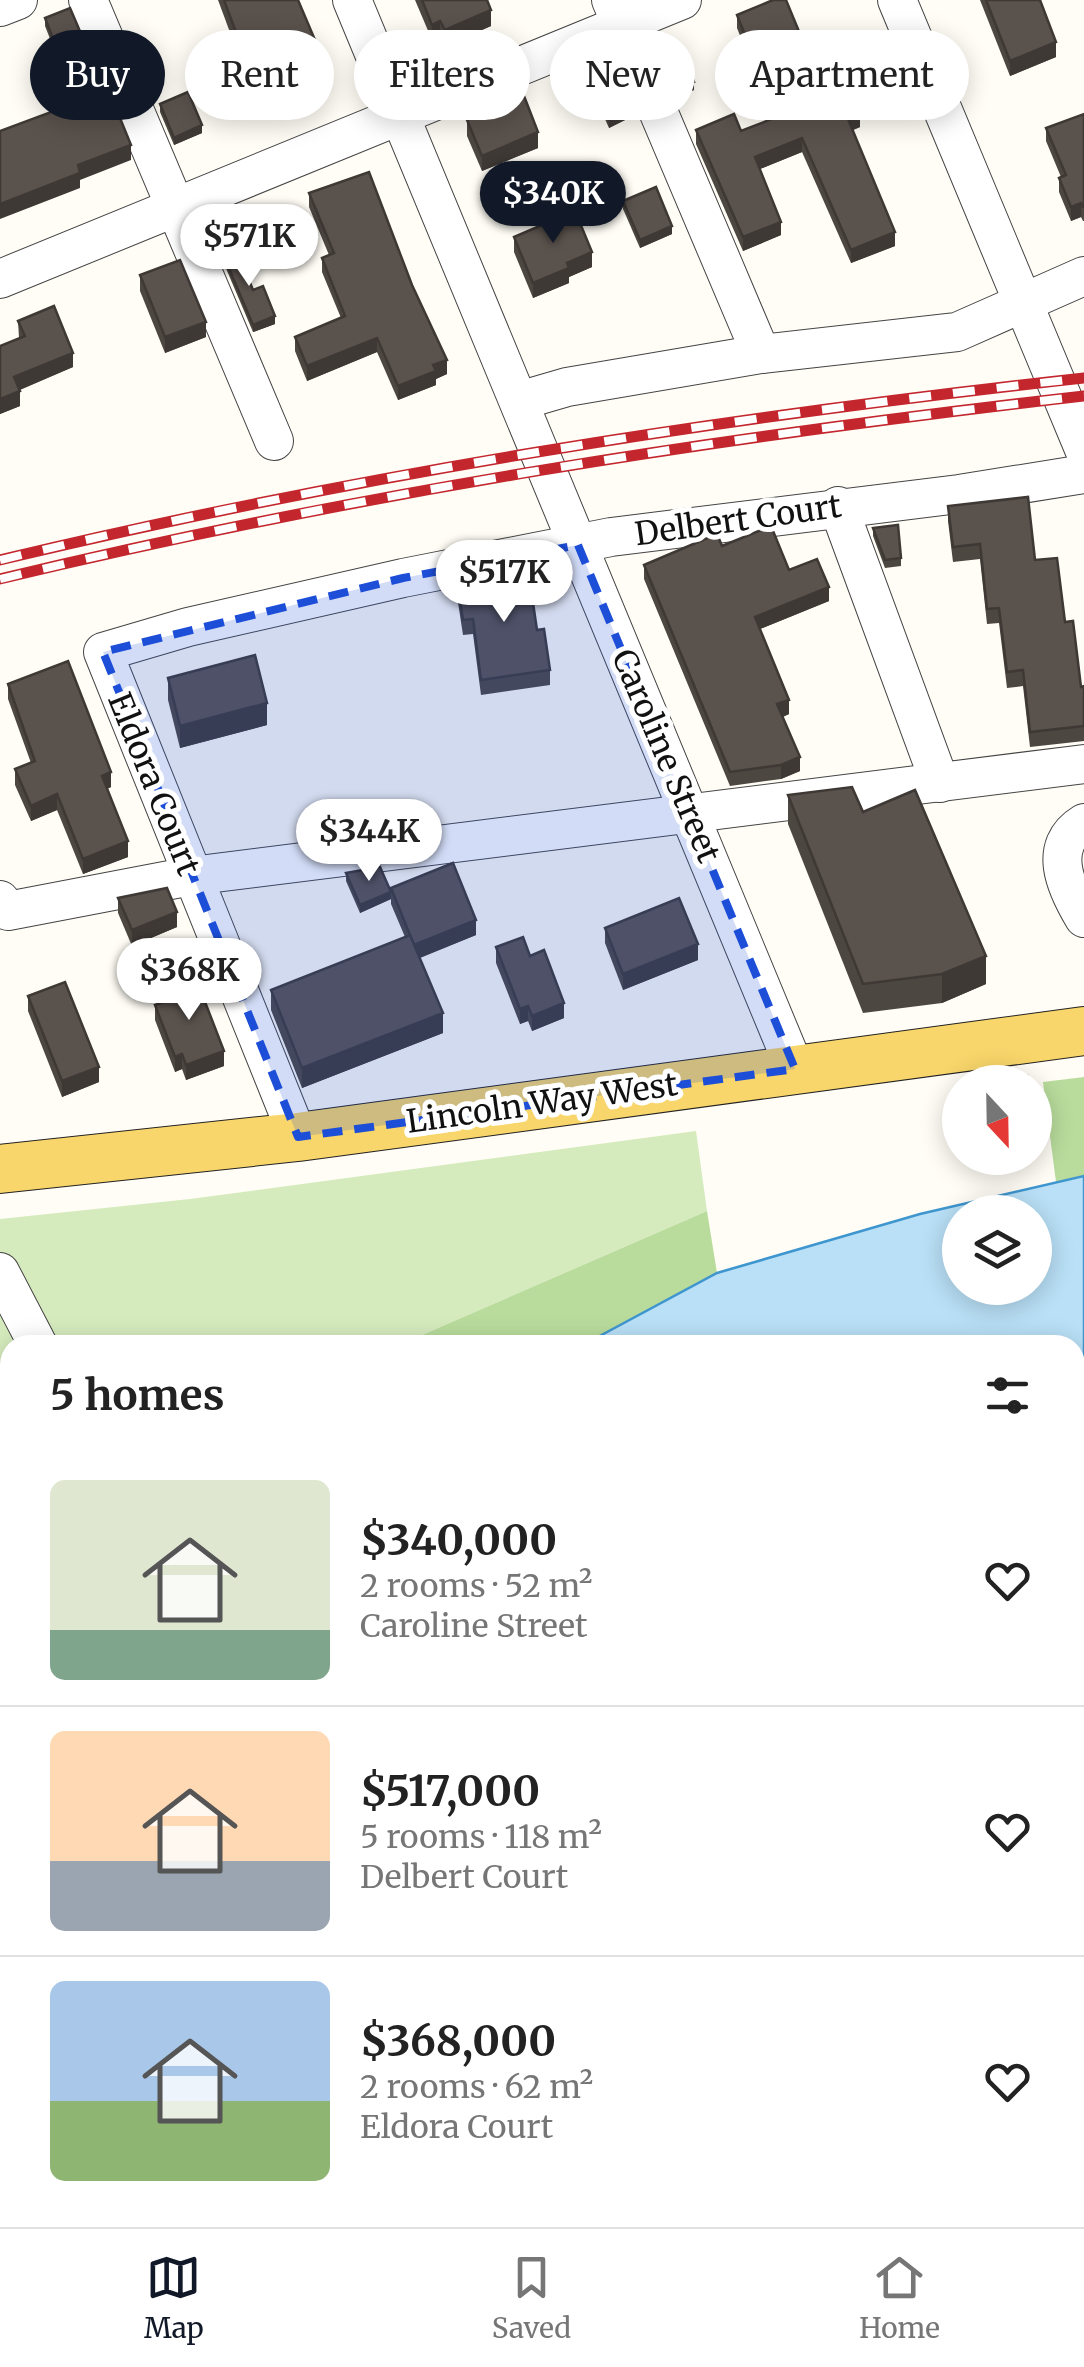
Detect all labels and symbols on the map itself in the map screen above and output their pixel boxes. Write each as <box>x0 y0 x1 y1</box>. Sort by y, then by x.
pin: $340K <box>483 161 623 246</box>
pin: $571K <box>179 204 319 289</box>
street label: Delbert Court <box>632 486 844 554</box>
pin: $517K <box>434 540 574 625</box>
street label: Caroline Street <box>603 643 729 869</box>
street label: Eldora Court <box>99 687 209 882</box>
pin: $344K <box>299 799 439 884</box>
pin: $368K <box>119 938 259 1023</box>
street label: Lincoln Way West <box>404 1064 681 1142</box>
north arrow <box>942 1065 1052 1175</box>

